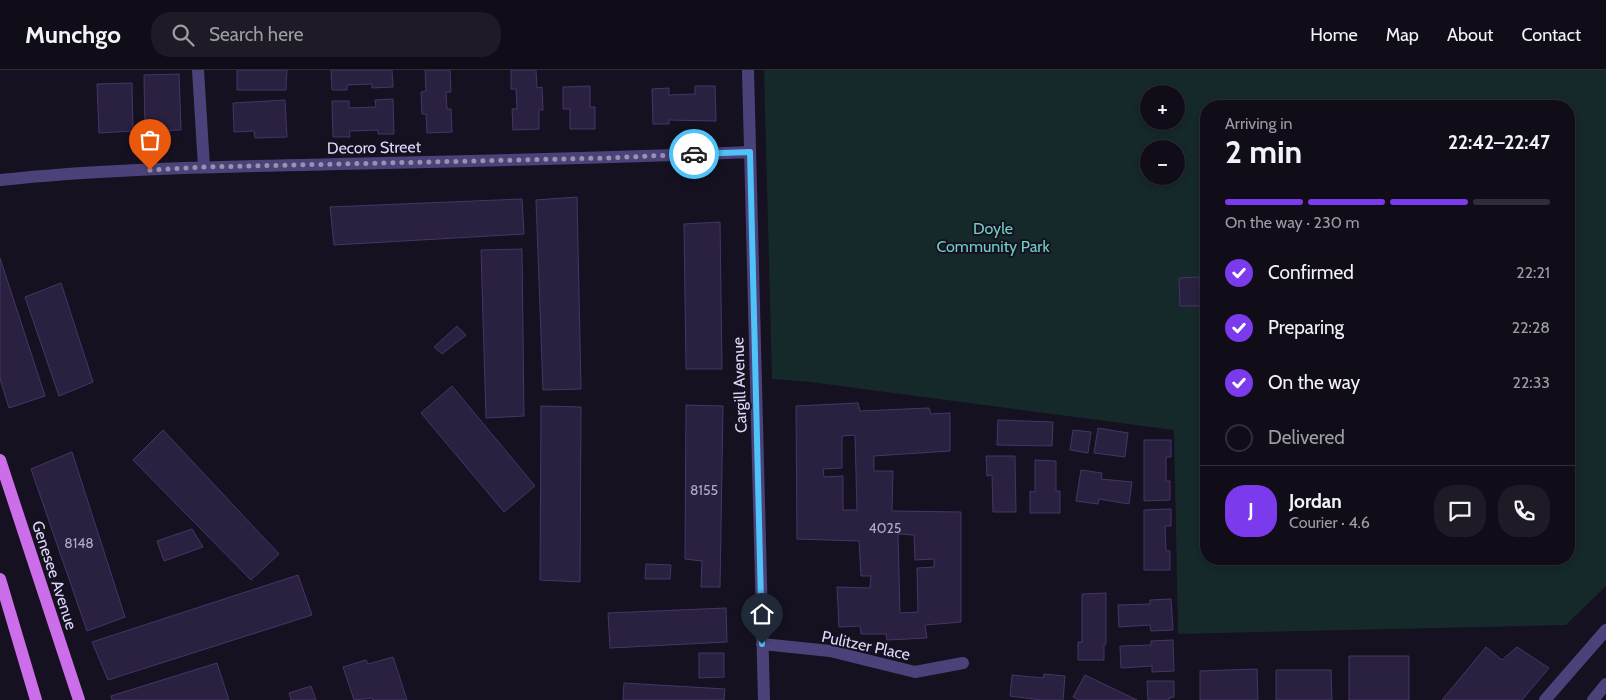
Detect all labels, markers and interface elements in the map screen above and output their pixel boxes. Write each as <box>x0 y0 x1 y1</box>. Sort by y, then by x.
search box <box>151 12 501 57</box>
text: Munchgo <box>25 20 121 49</box>
icon: search <box>169 21 197 49</box>
text: Search here <box>209 23 303 46</box>
text: Home <box>1310 24 1358 46</box>
text: Map <box>1386 24 1419 46</box>
text: About <box>1447 24 1493 46</box>
text: Contact <box>1521 24 1581 46</box>
map controls <box>1140 85 1185 185</box>
button: + <box>1140 85 1185 130</box>
text: Arriving in <box>1225 114 1292 133</box>
pin <box>129 119 171 170</box>
icon: bag <box>136 126 164 154</box>
courier <box>669 129 719 179</box>
text: 22:42–22:47 <box>1448 131 1550 154</box>
text: 2 min <box>1225 132 1302 171</box>
street label: Decoro Street <box>327 137 422 158</box>
icon: car <box>680 140 708 168</box>
button: − <box>1140 140 1185 185</box>
text: On the way · 230 m <box>1225 213 1359 232</box>
park label: Doyle Community Park <box>936 219 1050 256</box>
icon: check <box>1225 259 1253 287</box>
text: Confirmed <box>1268 261 1354 284</box>
text: 22:21 <box>1516 263 1550 282</box>
icon: check <box>1225 314 1253 342</box>
text: Preparing <box>1268 316 1344 339</box>
text: 22:28 <box>1512 318 1550 337</box>
street label: Cargill Avenue <box>728 337 751 433</box>
icon: check <box>1225 369 1253 397</box>
text: On the way <box>1268 371 1360 394</box>
text: 22:33 <box>1513 373 1550 392</box>
text: Delivered <box>1268 426 1345 449</box>
house number: 8155 <box>690 481 718 499</box>
button: chat <box>1434 485 1486 537</box>
button: phone <box>1498 485 1550 537</box>
text: Jordan <box>1289 490 1342 513</box>
text: J <box>1248 499 1254 522</box>
text: Courier · 4.6 <box>1289 513 1370 532</box>
street label: Genesee Avenue <box>28 518 81 632</box>
house number: 4025 <box>869 519 901 537</box>
house number: 8148 <box>64 534 94 552</box>
pin <box>741 593 783 644</box>
icon: home <box>748 600 776 628</box>
street label: Pulitzer Place <box>820 627 912 664</box>

